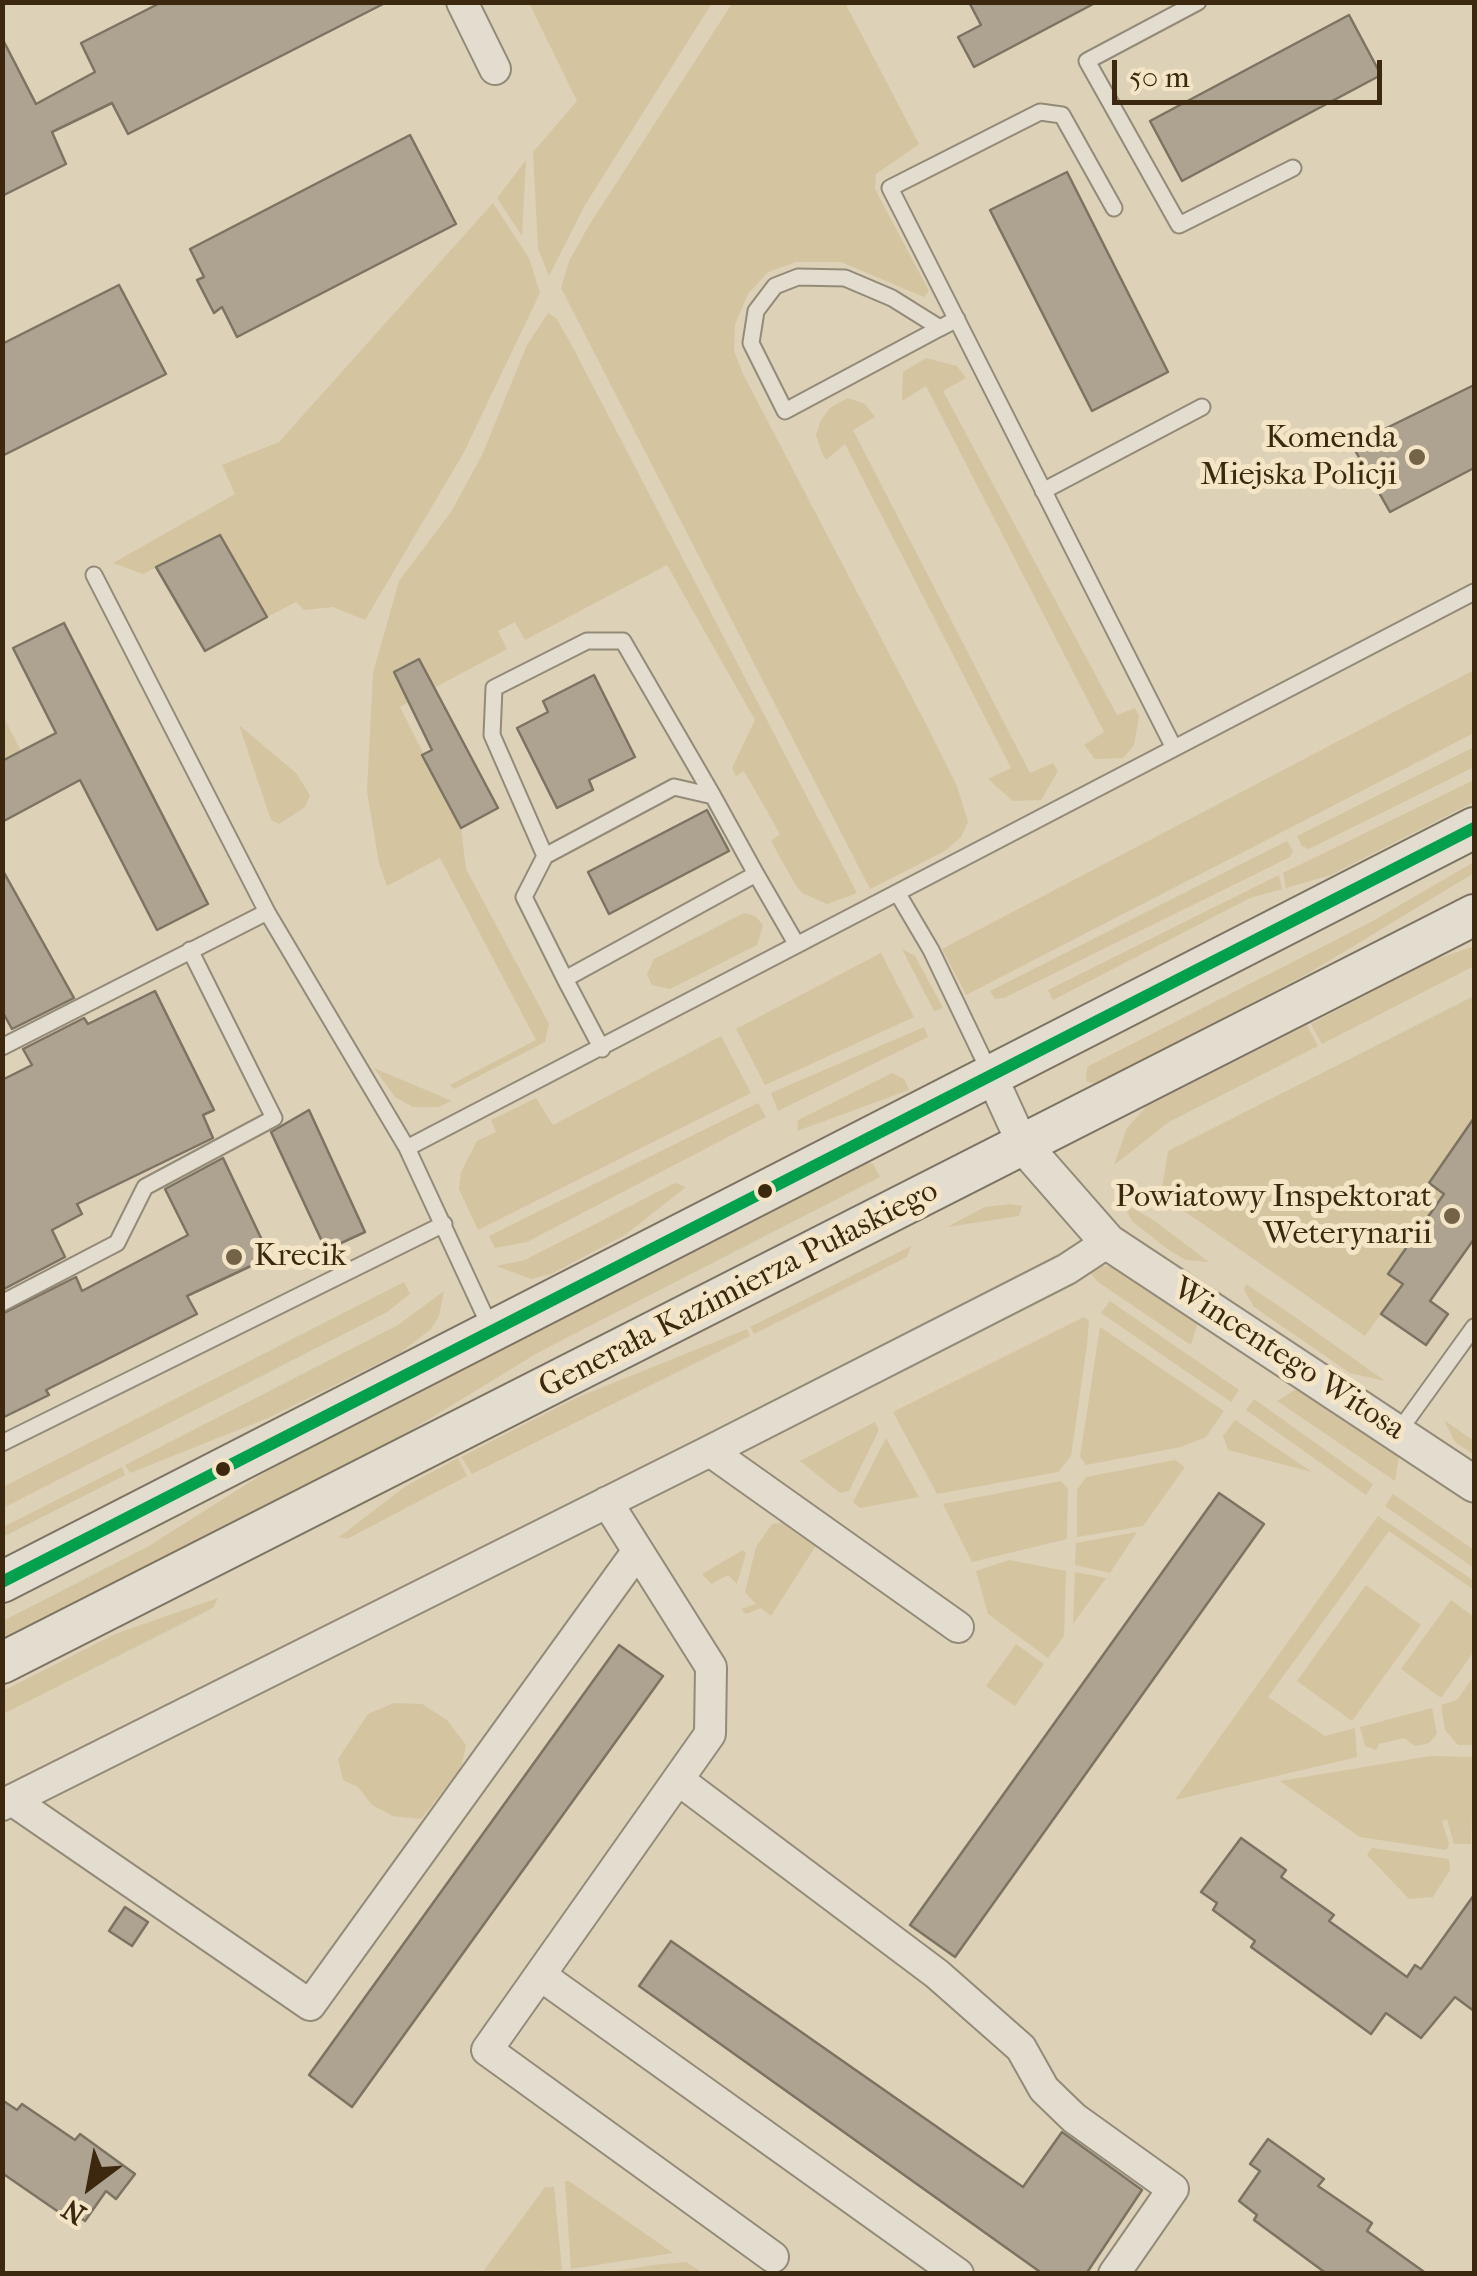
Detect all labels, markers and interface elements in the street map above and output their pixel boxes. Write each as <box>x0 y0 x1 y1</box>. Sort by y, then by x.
scale bar <box>1117 40 1387 102</box>
text: 50 m <box>1129 60 1190 95</box>
place label: Komenda Miejska Policji <box>1200 420 1397 495</box>
marker: Komenda Miejska Policji <box>1406 446 1428 468</box>
street label: Generała Kazimierza Pułaskiego <box>533 1172 945 1408</box>
place label: Powiatowy Inspektorat Weterynarii <box>1115 1179 1432 1254</box>
unlabelled marker <box>755 1181 775 1201</box>
marker: Powiatowy Inspektorat Weterynarii <box>1441 1205 1463 1227</box>
place label: Krecik <box>254 1238 347 1276</box>
marker: Krecik <box>223 1246 245 1268</box>
street label: Wincentego Witosa <box>1165 1271 1411 1449</box>
unlabelled marker <box>213 1459 233 1479</box>
north arrow <box>40 2136 140 2236</box>
text: N <box>56 2192 92 2231</box>

